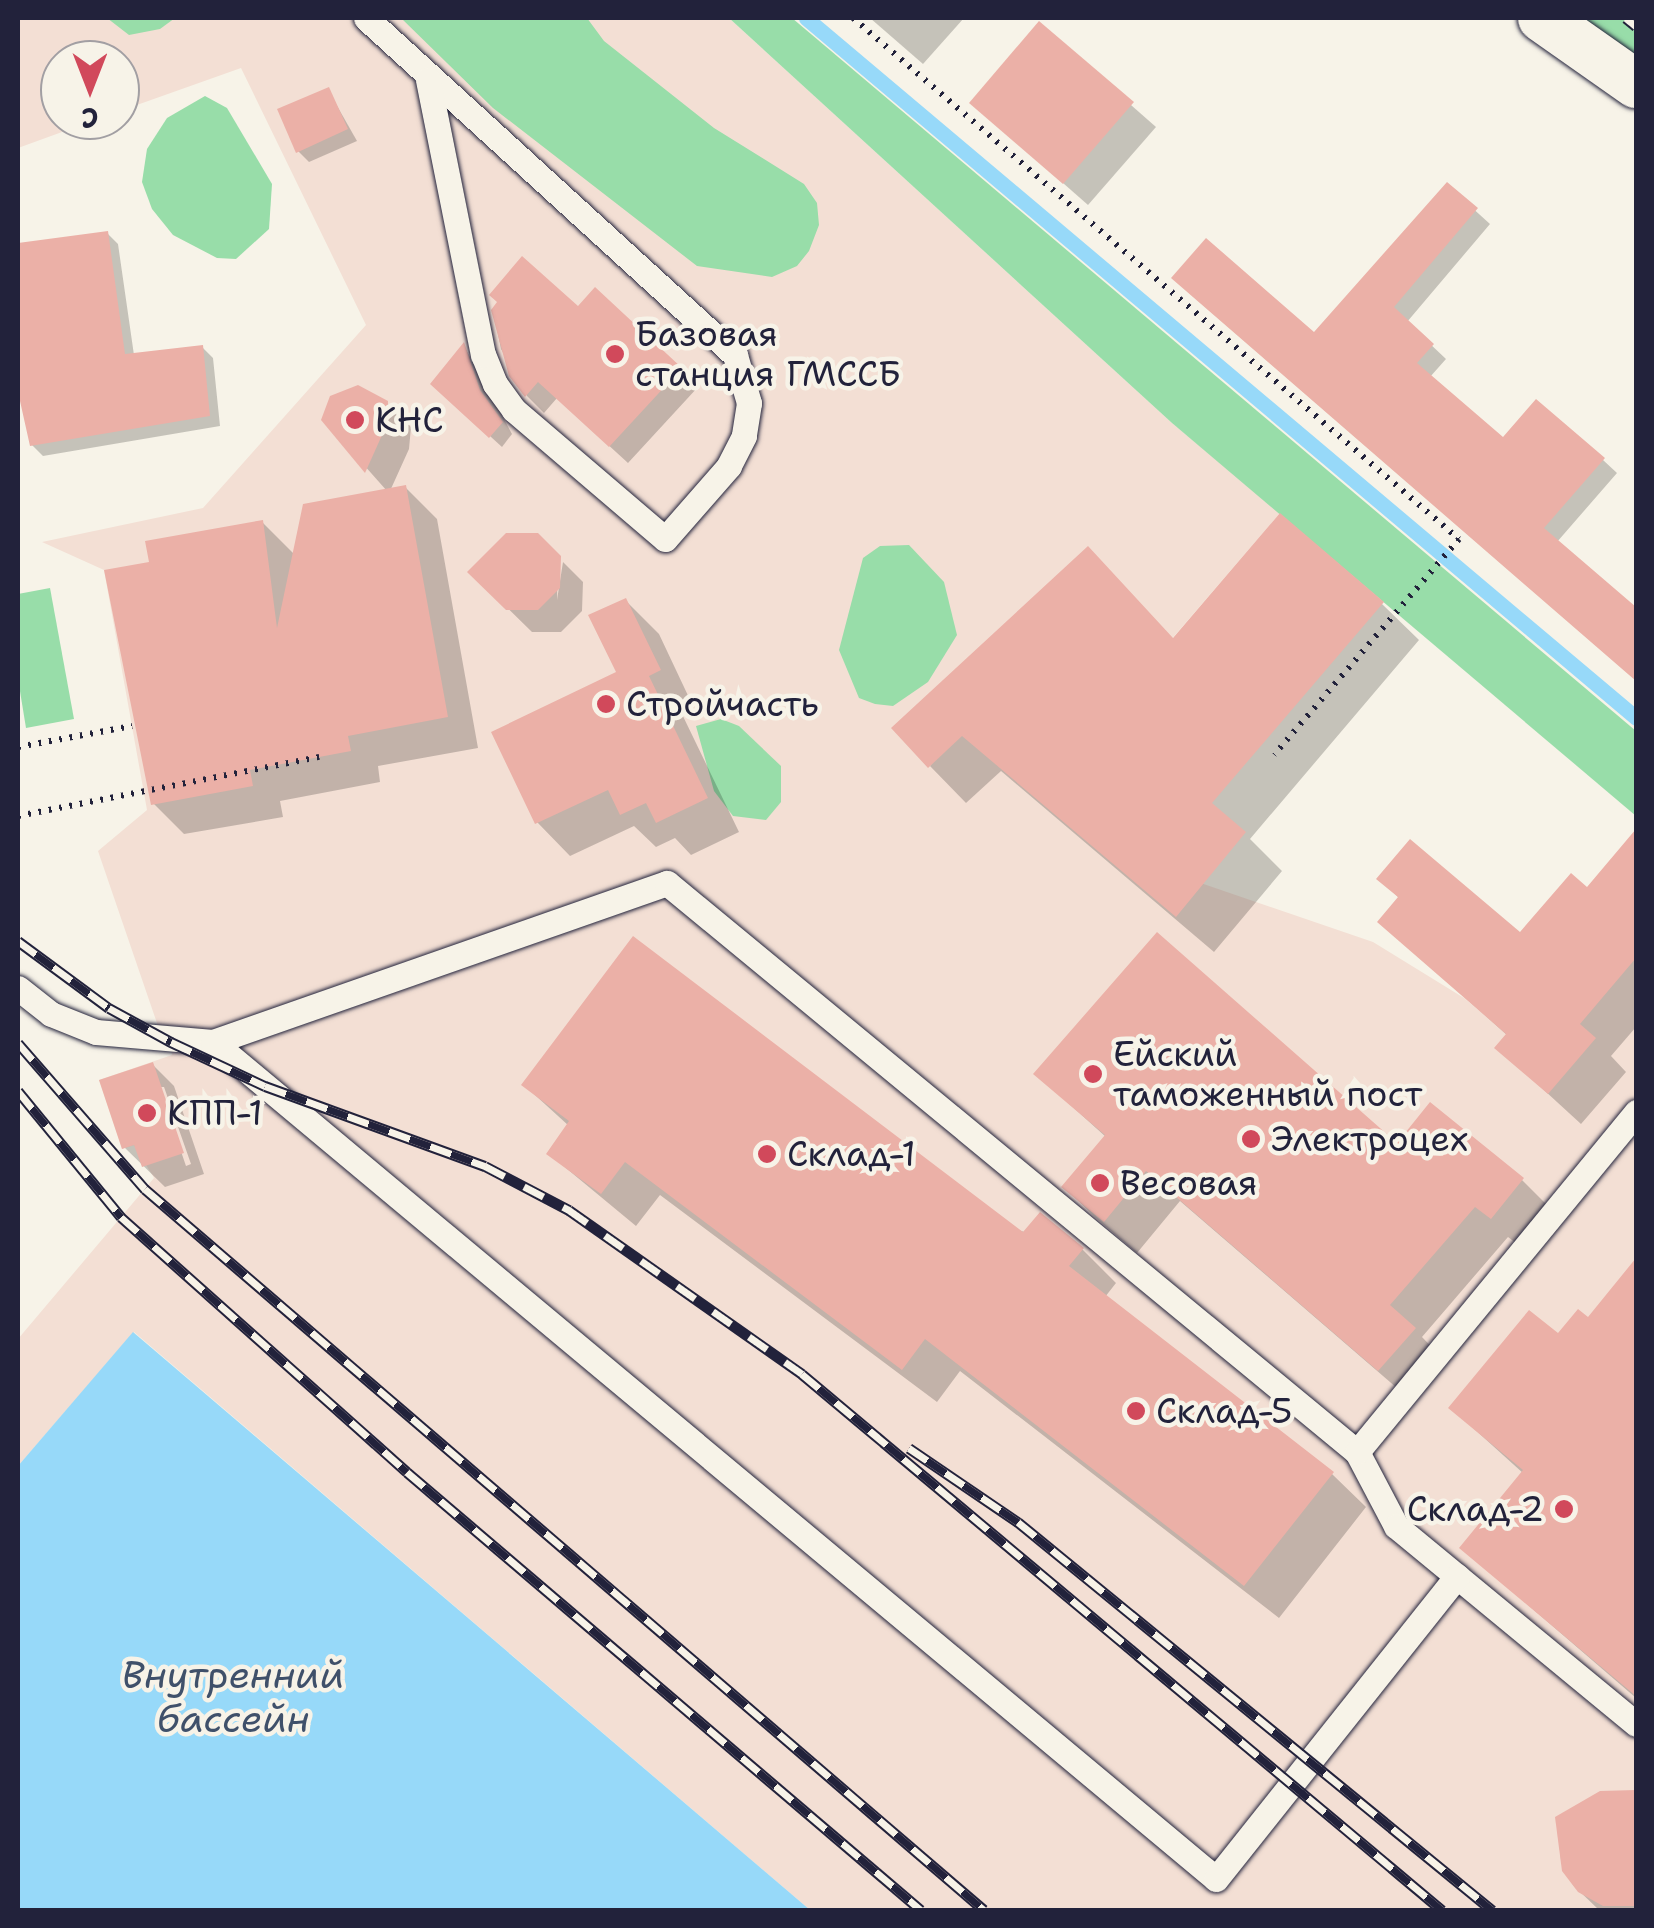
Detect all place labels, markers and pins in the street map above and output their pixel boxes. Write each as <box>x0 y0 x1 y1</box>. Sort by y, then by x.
place label: Базовая станция ГМССБ <box>635 313 901 395</box>
marker: Базовая станция ГМССБ <box>604 343 626 365</box>
place label: КНС <box>375 399 444 441</box>
marker: КНС <box>344 409 366 431</box>
place label: Стройчасть <box>626 683 819 725</box>
marker: Стройчасть <box>595 693 617 715</box>
place label: Ейский таможенный пост <box>1113 1033 1422 1115</box>
marker: Ейский таможенный пост <box>1082 1063 1104 1085</box>
place label: КПП-1 <box>167 1092 263 1134</box>
marker: КПП-1 <box>136 1102 158 1124</box>
place label: Электроцех <box>1271 1118 1468 1160</box>
marker: Электроцех <box>1240 1128 1262 1150</box>
place label: Склад-1 <box>787 1133 916 1175</box>
marker: Склад-1 <box>756 1143 778 1165</box>
place label: Весовая <box>1120 1162 1258 1204</box>
marker: Весовая <box>1089 1172 1111 1194</box>
place label: Склад-5 <box>1156 1390 1292 1432</box>
marker: Склад-5 <box>1125 1400 1147 1422</box>
place label: Склад-2 <box>1407 1488 1544 1530</box>
marker: Склад-2 <box>1553 1498 1575 1520</box>

